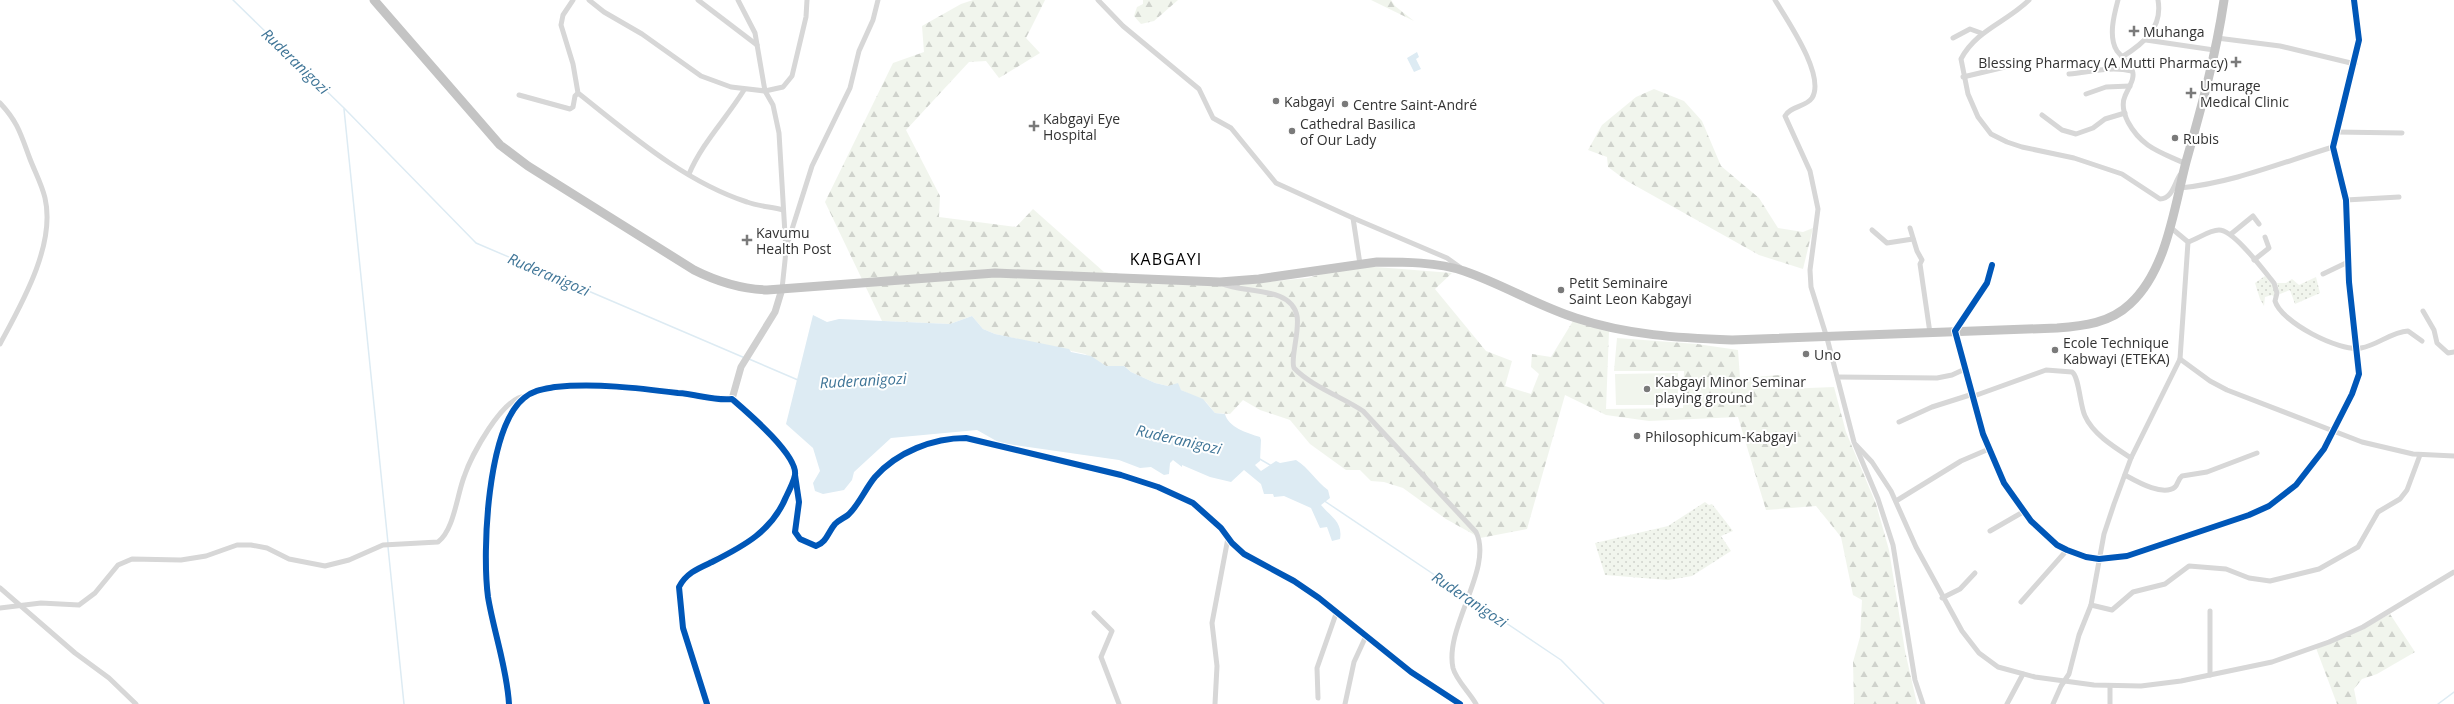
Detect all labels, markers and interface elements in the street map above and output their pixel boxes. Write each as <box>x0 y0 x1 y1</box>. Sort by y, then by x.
place label: Muhanga <box>2143 22 2205 41</box>
water label: Ruderanigozi <box>258 24 334 99</box>
marker: Muhanga <box>2128 25 2140 37</box>
place label: Blessing Pharmacy (A Mutti Pharmacy) <box>1978 53 2228 72</box>
marker: Blessing Pharmacy (A Mutti Pharmacy) <box>2231 57 2241 67</box>
place label: Umurage Medical Clinic <box>2200 76 2289 111</box>
marker: Umurage Medical Clinic <box>2185 87 2197 99</box>
place label: Kabgayi <box>1284 92 1335 111</box>
place label: Centre Saint-André <box>1353 95 1477 114</box>
marker: Kabgayi <box>1271 96 1281 106</box>
marker: Centre Saint-André <box>1340 99 1350 109</box>
place label: Kabgayi Eye Hospital <box>1043 109 1120 144</box>
place label: Cathedral Basilica of Our Lady <box>1300 114 1416 149</box>
marker: Kabgayi Eye Hospital <box>1028 120 1040 132</box>
marker: Cathedral Basilica of Our Lady <box>1287 126 1297 136</box>
place label: Rubis <box>2183 129 2219 148</box>
marker: Rubis <box>2170 133 2180 143</box>
place label: Kavumu Health Post <box>756 223 831 258</box>
marker: Kavumu Health Post <box>741 234 753 246</box>
water label: Ruderanigozi <box>505 248 593 300</box>
district label: KABGAYI <box>1130 248 1202 270</box>
place label: Petit Seminaire Saint Leon Kabgayi <box>1569 273 1692 308</box>
marker: Petit Seminaire Saint Leon Kabgayi <box>1556 285 1566 295</box>
place label: Ecole Technique Kabwayi (ETEKA) <box>2063 333 2170 368</box>
place label: Uno <box>1814 345 1841 364</box>
marker: Ecole Technique Kabwayi (ETEKA) <box>2050 345 2060 355</box>
marker: Uno <box>1801 349 1811 359</box>
water label: Ruderanigozi <box>819 368 907 392</box>
place label: Kabgayi Minor Seminar playing ground <box>1655 372 1806 407</box>
marker: Kabgayi Minor Seminar playing ground <box>1642 384 1652 394</box>
water label: Ruderanigozi <box>1134 419 1224 459</box>
place label: Philosophicum-Kabgayi <box>1645 427 1797 446</box>
marker: Philosophicum-Kabgayi <box>1632 431 1642 441</box>
water label: Ruderanigozi <box>1428 566 1512 632</box>

